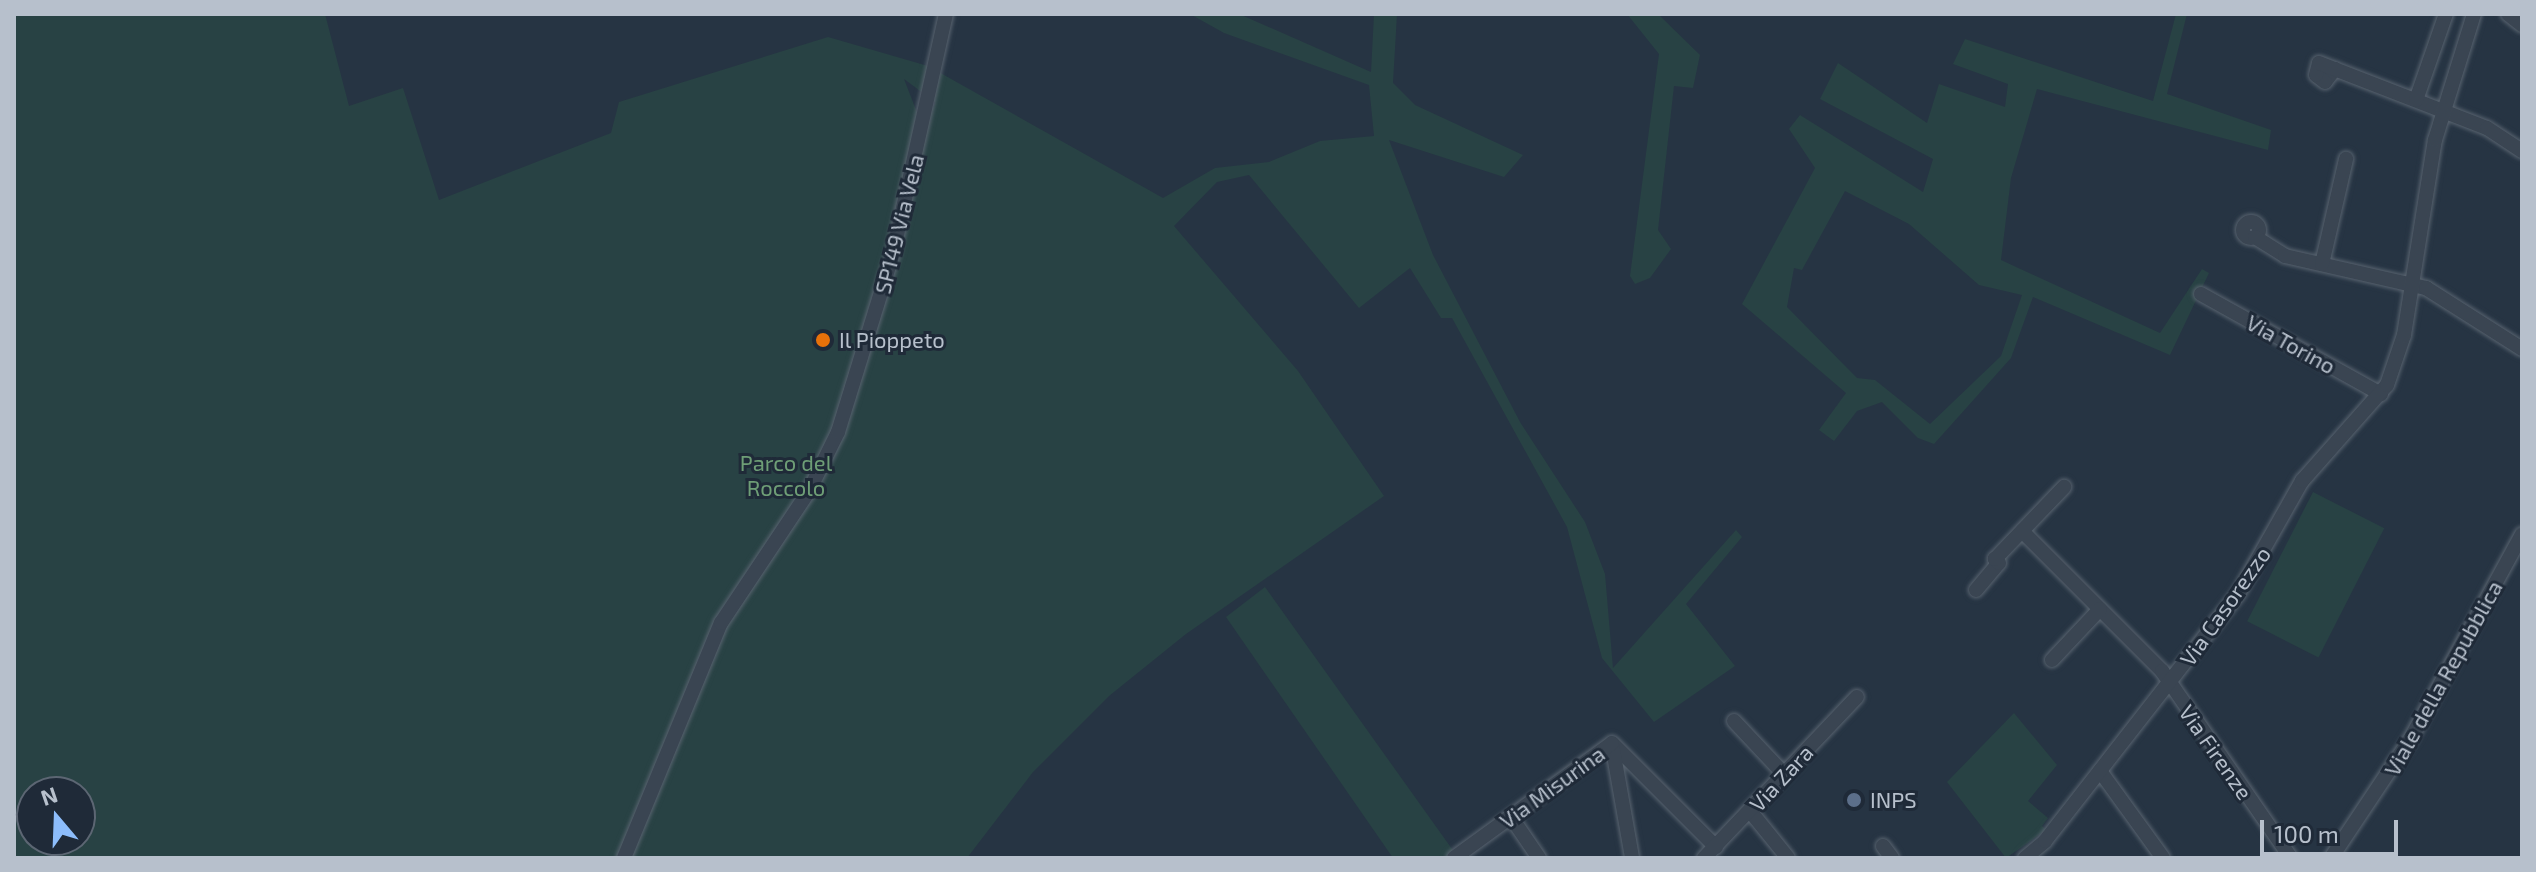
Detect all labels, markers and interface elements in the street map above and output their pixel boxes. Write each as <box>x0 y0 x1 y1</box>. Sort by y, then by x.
street label: SP149 Via Vela <box>869 151 929 297</box>
street label: Via Torino <box>2242 309 2340 379</box>
place label: Il Pioppeto <box>839 327 945 353</box>
marker: Il Pioppeto <box>814 331 832 349</box>
park label: Parco del Roccolo <box>740 449 832 500</box>
street label: Via Casorezzo <box>2174 541 2276 671</box>
street label: Viale della Repubblica <box>2378 576 2508 780</box>
street label: Via Firenze <box>2174 700 2258 804</box>
street label: Via Zara <box>1744 739 1818 817</box>
street label: Via Misurina <box>1494 740 1610 834</box>
north arrow <box>16 776 96 856</box>
text: N <box>37 780 61 810</box>
place label: INPS <box>1870 787 1917 813</box>
marker: INPS <box>1845 791 1863 809</box>
scale bar <box>2264 804 2402 854</box>
text: 100 m <box>2274 819 2339 848</box>

